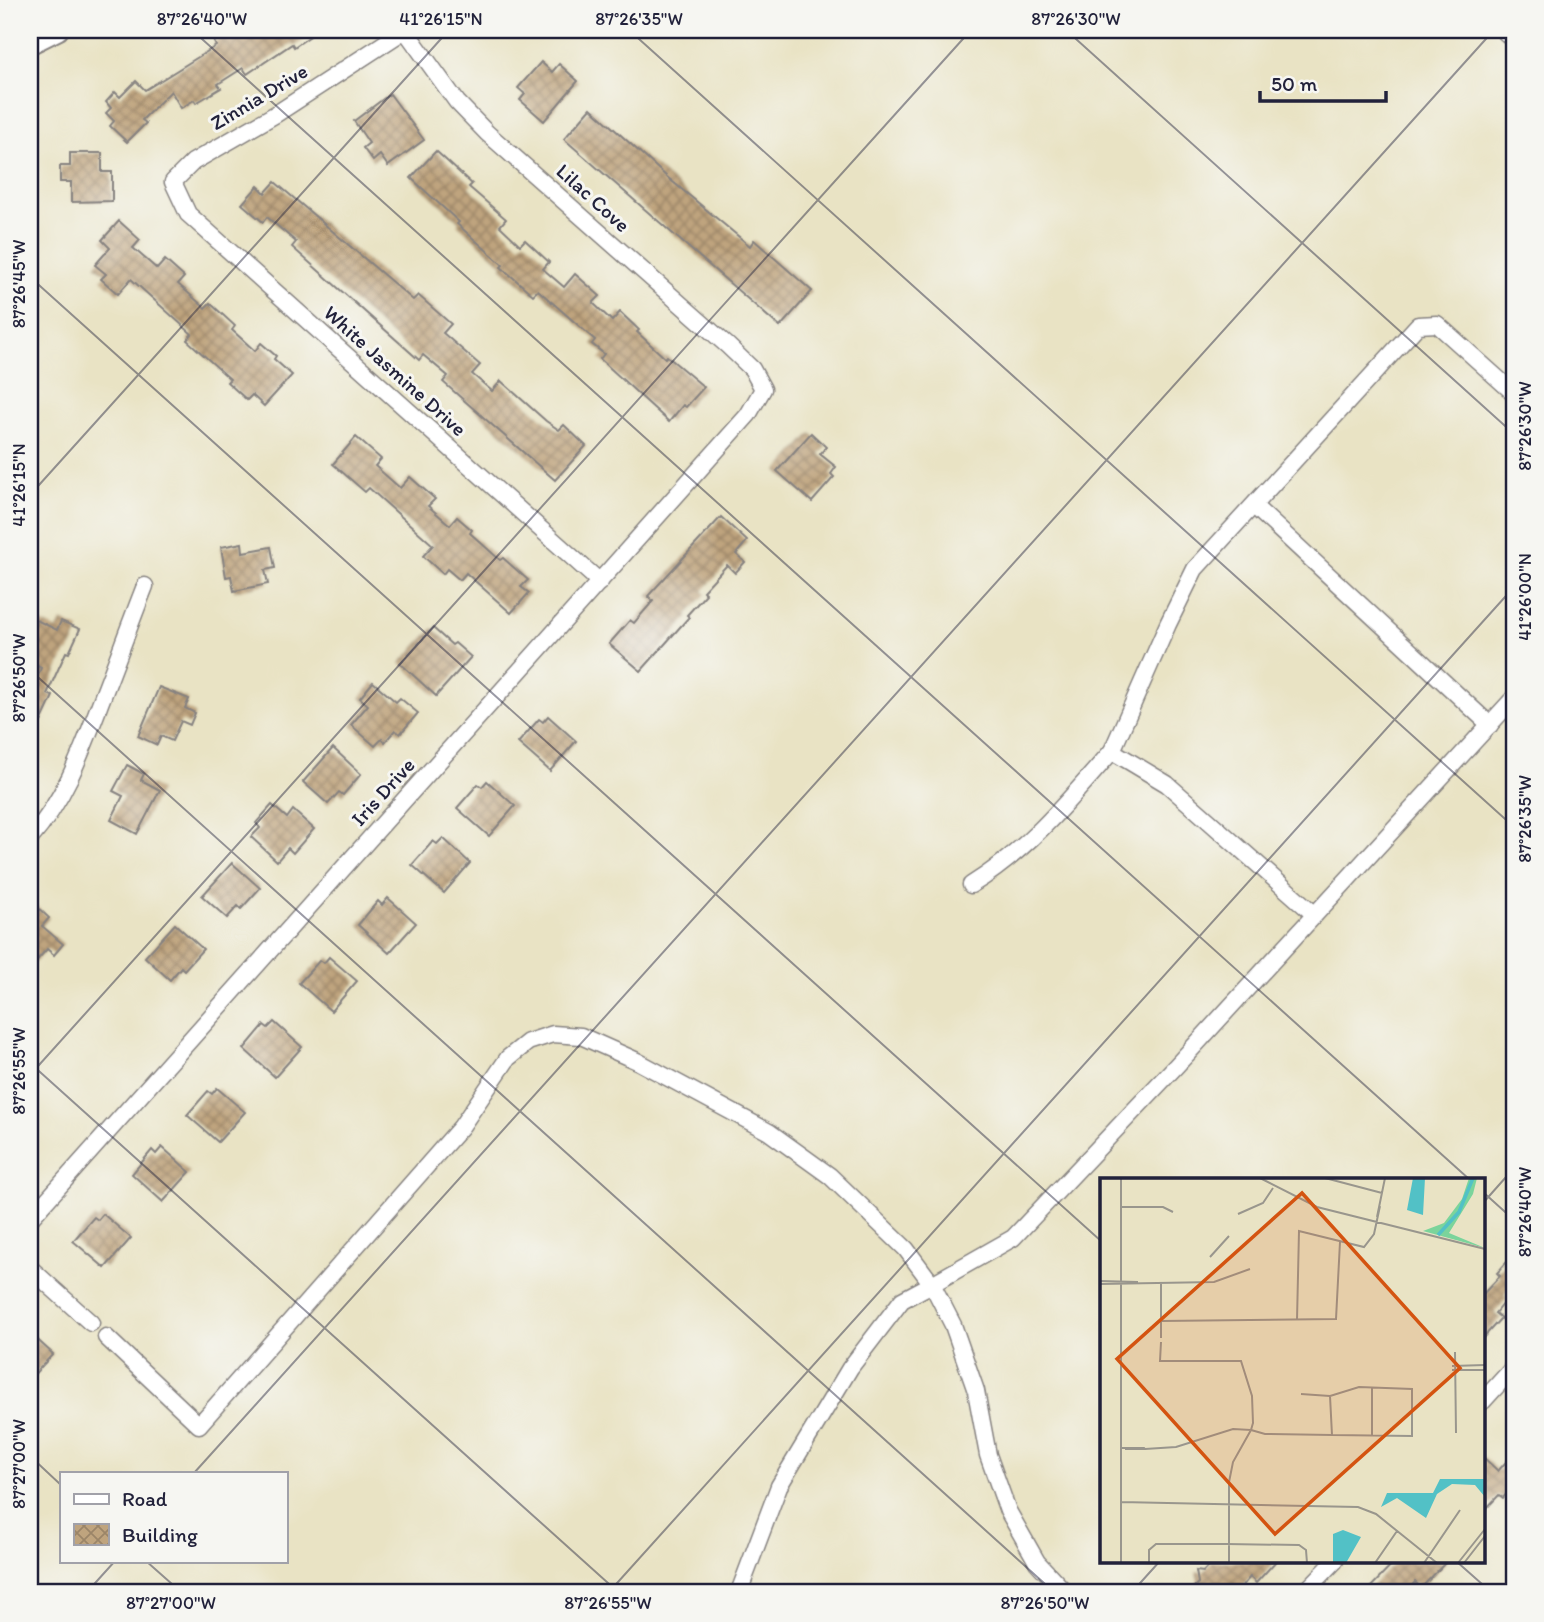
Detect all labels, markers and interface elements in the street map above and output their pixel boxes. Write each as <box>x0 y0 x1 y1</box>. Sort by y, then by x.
text: 87°26'40"W <box>157 8 247 30</box>
text: 41°26'15"N <box>399 8 483 30</box>
text: 87°26'35"W <box>595 8 683 30</box>
text: 87°26'30"W <box>1031 8 1121 30</box>
street label: Zinnia Drive <box>206 58 312 135</box>
scale bar <box>1260 60 1386 104</box>
text: 50 m <box>1271 71 1318 96</box>
street label: Lilac Cove <box>551 158 635 237</box>
text: 87°26'45"W <box>8 240 30 328</box>
street label: White Jasmine Drive <box>319 300 472 441</box>
text: 87°26'30"W <box>1514 381 1536 471</box>
text: 41°26'15"N <box>8 443 30 527</box>
text: 41°26'00"N <box>1514 553 1536 641</box>
text: 87°26'50"W <box>8 634 30 722</box>
street label: Iris Drive <box>346 752 420 831</box>
text: 87°26'35"W <box>1514 775 1536 863</box>
text: 87°26'55"W <box>8 1027 30 1115</box>
text: 87°26'40"W <box>1514 1167 1536 1257</box>
inset map <box>1100 1178 1484 1562</box>
text: 87°27'00"W <box>8 1419 30 1509</box>
legend <box>60 1472 287 1562</box>
text: Road <box>122 1486 168 1511</box>
text: Building <box>122 1522 198 1547</box>
text: 87°27'00"W <box>126 1592 216 1614</box>
text: 87°26'55"W <box>564 1592 652 1614</box>
text: 87°26'50"W <box>1001 1592 1089 1614</box>

